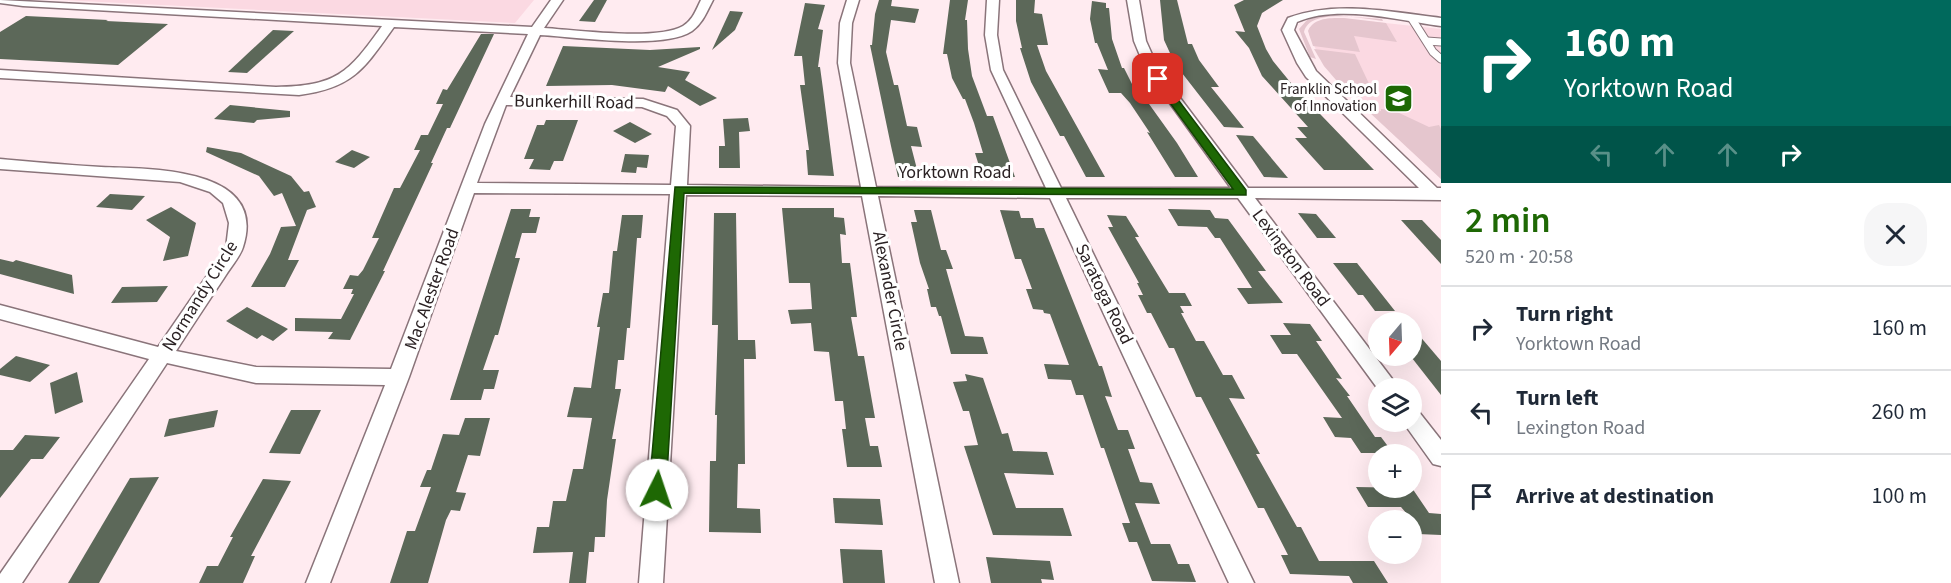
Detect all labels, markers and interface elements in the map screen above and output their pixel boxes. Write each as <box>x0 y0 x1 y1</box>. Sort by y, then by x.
text: 160 m <box>1564 13 1675 73</box>
icon: right <box>1465 24 1543 102</box>
pin <box>1132 53 1183 104</box>
icon: arrive <box>1141 62 1174 95</box>
text: Yorktown Road <box>1564 69 1733 108</box>
place label: Franklin School of Innovation <box>1280 79 1377 117</box>
school or university icon: Franklin School of Innovation <box>1382 82 1414 114</box>
street label: Bunkerhill Road <box>514 88 634 116</box>
icon: left <box>1585 138 1618 171</box>
icon: ahead <box>1648 138 1681 171</box>
icon: ahead <box>1711 138 1744 171</box>
icon: right <box>1774 138 1807 171</box>
street label: Yorktown Road <box>898 160 1011 185</box>
text: 2 min <box>1465 195 1551 246</box>
button: close <box>1864 203 1927 266</box>
street label: Lexington Road <box>1246 204 1336 312</box>
street label: Mac Alester Road <box>398 225 466 353</box>
street label: Alexander Circle <box>866 229 914 353</box>
street label: Normandy Circle <box>156 236 244 356</box>
street label: Saratoga Road <box>1069 240 1139 348</box>
text: 520 m · 20:58 <box>1465 243 1573 271</box>
text: Turn right <box>1516 298 1613 330</box>
north arrow <box>1368 312 1422 366</box>
map controls <box>1368 312 1422 564</box>
icon: right <box>1465 312 1498 345</box>
text: 160 m <box>1872 312 1927 344</box>
text: Yorktown Road <box>1516 330 1641 358</box>
button: layers <box>1368 378 1422 432</box>
text: Turn left <box>1516 382 1598 414</box>
icon: left <box>1465 396 1498 429</box>
text: 260 m <box>1872 396 1927 428</box>
text: Lexington Road <box>1516 414 1645 442</box>
button: + <box>1368 444 1422 498</box>
position arrow <box>625 458 689 522</box>
icon: arrive <box>1465 480 1498 513</box>
text: Arrive at destination <box>1516 480 1714 512</box>
text: 100 m <box>1872 480 1927 512</box>
button: − <box>1368 510 1422 564</box>

